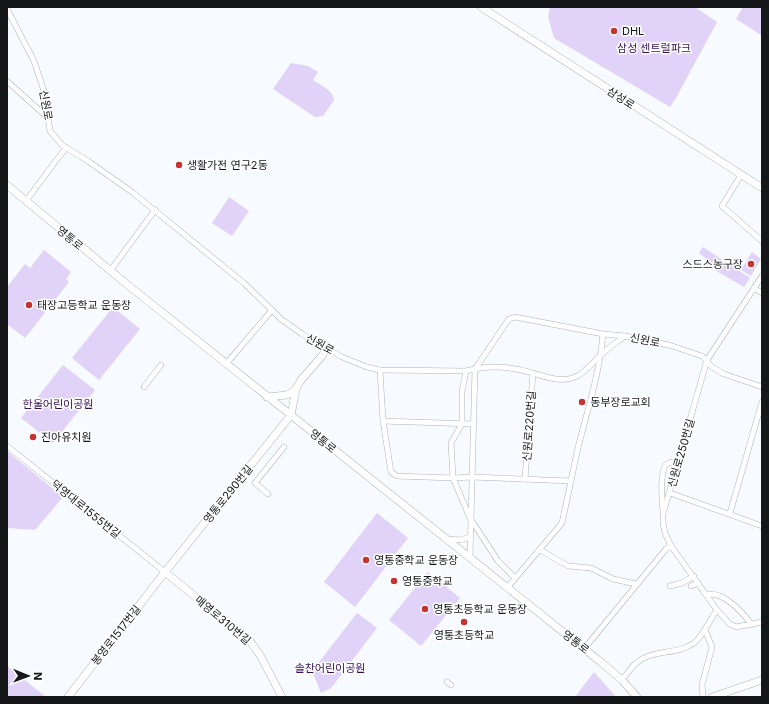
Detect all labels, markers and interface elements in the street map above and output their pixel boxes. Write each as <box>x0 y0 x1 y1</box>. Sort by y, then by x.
place label: DHL <box>622 24 644 38</box>
marker: DHL <box>609 26 619 36</box>
park label: 삼성 센트럴파크 <box>617 41 691 55</box>
street label: 삼성로 <box>604 84 638 112</box>
street label: 신원로 <box>36 89 56 121</box>
place label: 생활가전 연구2동 <box>187 158 268 172</box>
marker: 생활가전 연구2동 <box>174 160 184 170</box>
street label: 영통로 <box>54 223 86 253</box>
place label: 스드스농구장 <box>682 257 743 271</box>
marker: 스드스농구장 <box>746 259 756 269</box>
place label: 태장고등학교 운동장 <box>37 298 131 312</box>
marker: 태장고등학교 운동장 <box>24 300 34 310</box>
street label: 신원로 <box>629 330 661 350</box>
street label: 신원로 <box>303 331 337 357</box>
street label: 신원로220번길 <box>520 390 538 462</box>
place label: 동부장로교회 <box>590 395 651 409</box>
park label: 한울어린이공원 <box>23 397 93 411</box>
marker: 동부장로교회 <box>577 397 587 407</box>
street label: 신원로250번길 <box>664 417 698 489</box>
street label: 영통로 <box>307 426 339 456</box>
place label: 진아유치원 <box>41 430 92 444</box>
marker: 진아유치원 <box>28 432 38 442</box>
street label: 영통로290번길 <box>200 462 256 526</box>
street label: 덕영대로1555번길 <box>48 477 124 541</box>
place label: 영통중학교 운동장 <box>374 553 458 567</box>
marker: 영통중학교 운동장 <box>361 555 371 565</box>
place label: 영통중학교 <box>402 574 453 588</box>
marker: 영통중학교 <box>389 576 399 586</box>
street label: 매영로310번길 <box>192 593 254 647</box>
street label: 봉영로1517번길 <box>88 602 144 668</box>
place label: 영통초등학교 운동장 <box>433 602 527 616</box>
marker: 영통초등학교 운동장 <box>420 604 430 614</box>
marker: 영통초등학교 <box>459 617 469 627</box>
street label: 영통로 <box>560 627 592 657</box>
place label: 영통초등학교 <box>434 628 494 642</box>
north arrow <box>8 656 48 696</box>
park label: 솔찬어린이공원 <box>295 661 365 675</box>
text: N <box>31 672 45 680</box>

